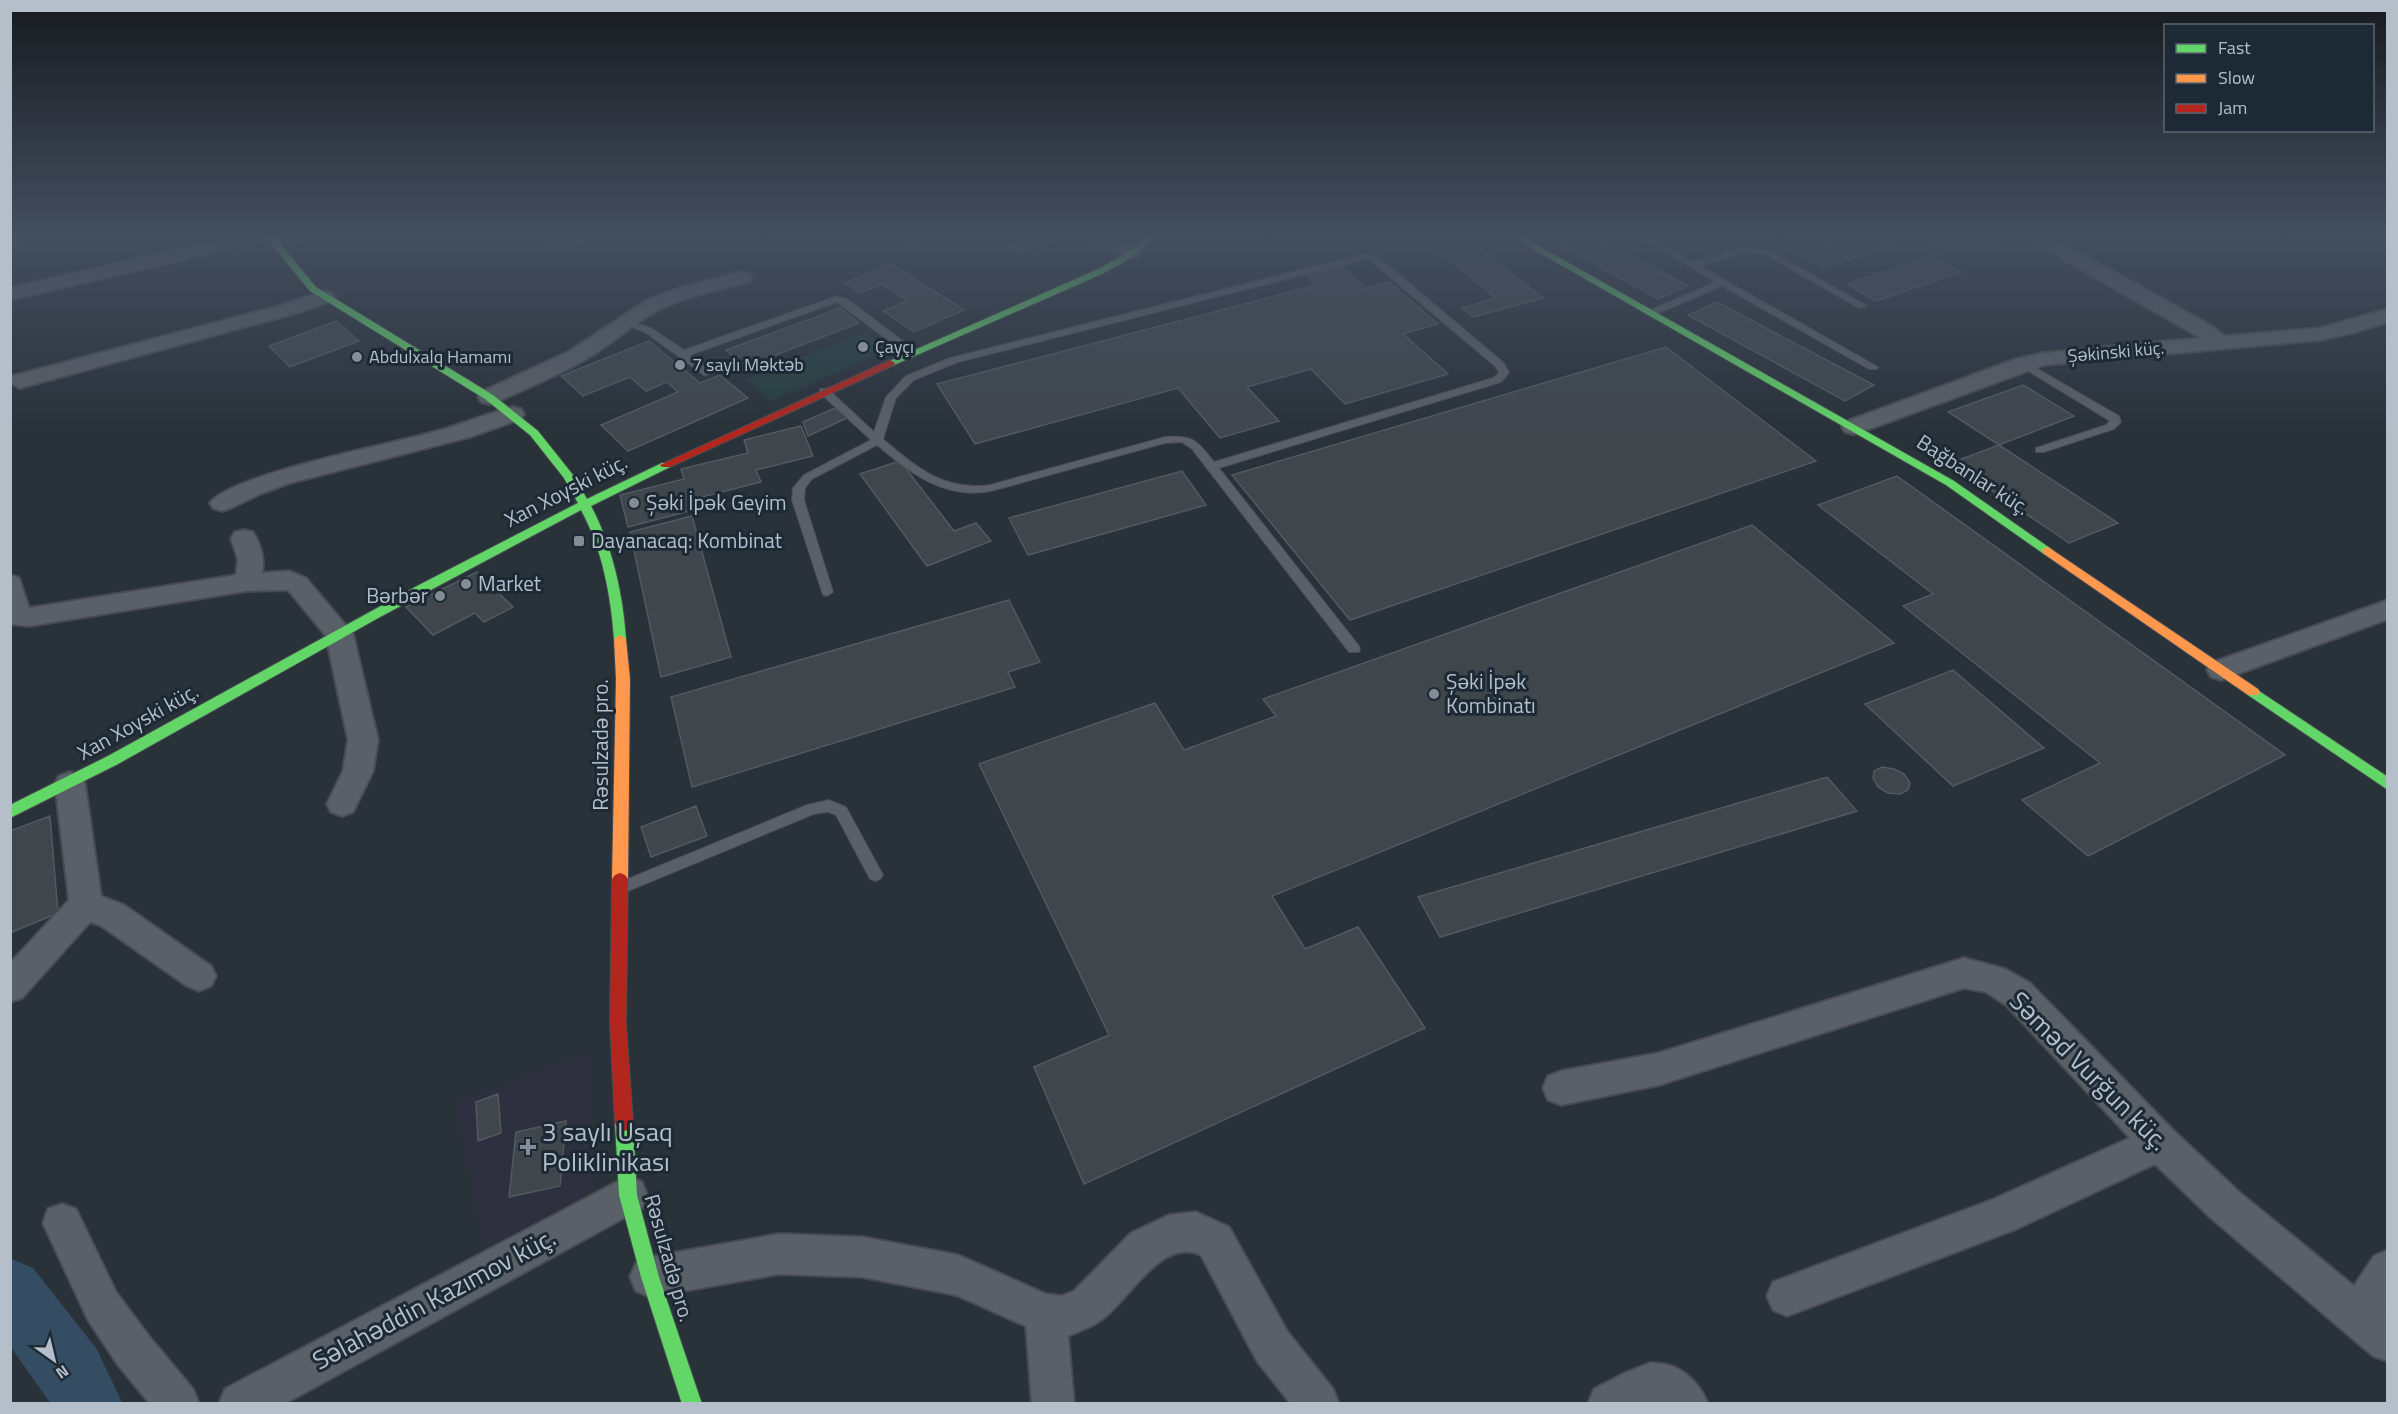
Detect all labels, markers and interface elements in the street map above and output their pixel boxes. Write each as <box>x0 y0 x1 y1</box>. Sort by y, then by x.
legend <box>2164 24 2374 132</box>
text: Fast <box>2218 34 2251 61</box>
text: Slow <box>2218 64 2255 91</box>
text: Jam <box>2218 94 2247 121</box>
place label: Çayçı <box>875 333 914 360</box>
street label: Şəkinski küç. <box>2067 334 2165 369</box>
marker: Çayçı <box>856 340 870 354</box>
place label: Abdulxalq Hamamı <box>369 343 511 370</box>
marker: Abdulxalq Hamamı <box>350 350 364 364</box>
place label: 7 saylı Məktəb <box>692 351 804 378</box>
marker: 7 saylı Məktəb <box>673 358 687 372</box>
street label: Bağbanlar küç. <box>1911 426 2036 523</box>
street label: Xan Xoyski küç. <box>498 445 633 535</box>
place label: Şəki İpək Geyim <box>646 486 787 518</box>
marker: Şəki İpək Geyim <box>627 496 641 510</box>
place label: Dayanacaq: Kombinat <box>591 524 783 556</box>
marker: Dayanacaq: Kombinat <box>572 534 586 548</box>
place label: Market <box>478 567 542 599</box>
marker: Market <box>459 577 473 591</box>
place label: Bərbər <box>366 579 428 611</box>
marker: Bərbər <box>433 589 447 603</box>
place label: Şəki İpək Kombinatı <box>1446 665 1536 721</box>
street label: Xan Xoyski küç. <box>71 675 204 768</box>
street label: Rəsulzadə pro. <box>584 679 616 811</box>
marker: Şəki İpək Kombinatı <box>1427 687 1441 701</box>
street label: Səməd Vurğun küç. <box>2001 982 2178 1159</box>
place label: 3 saylı Uşaq Poliklinikası <box>542 1112 673 1181</box>
marker: 3 saylı Uşaq Poliklinikası <box>519 1138 537 1156</box>
street label: Rəsulzadə pro. <box>636 1190 703 1325</box>
street label: Səlahəddin Kazımov küç. <box>305 1218 563 1379</box>
north arrow <box>24 1330 84 1390</box>
text: N <box>51 1359 74 1385</box>

